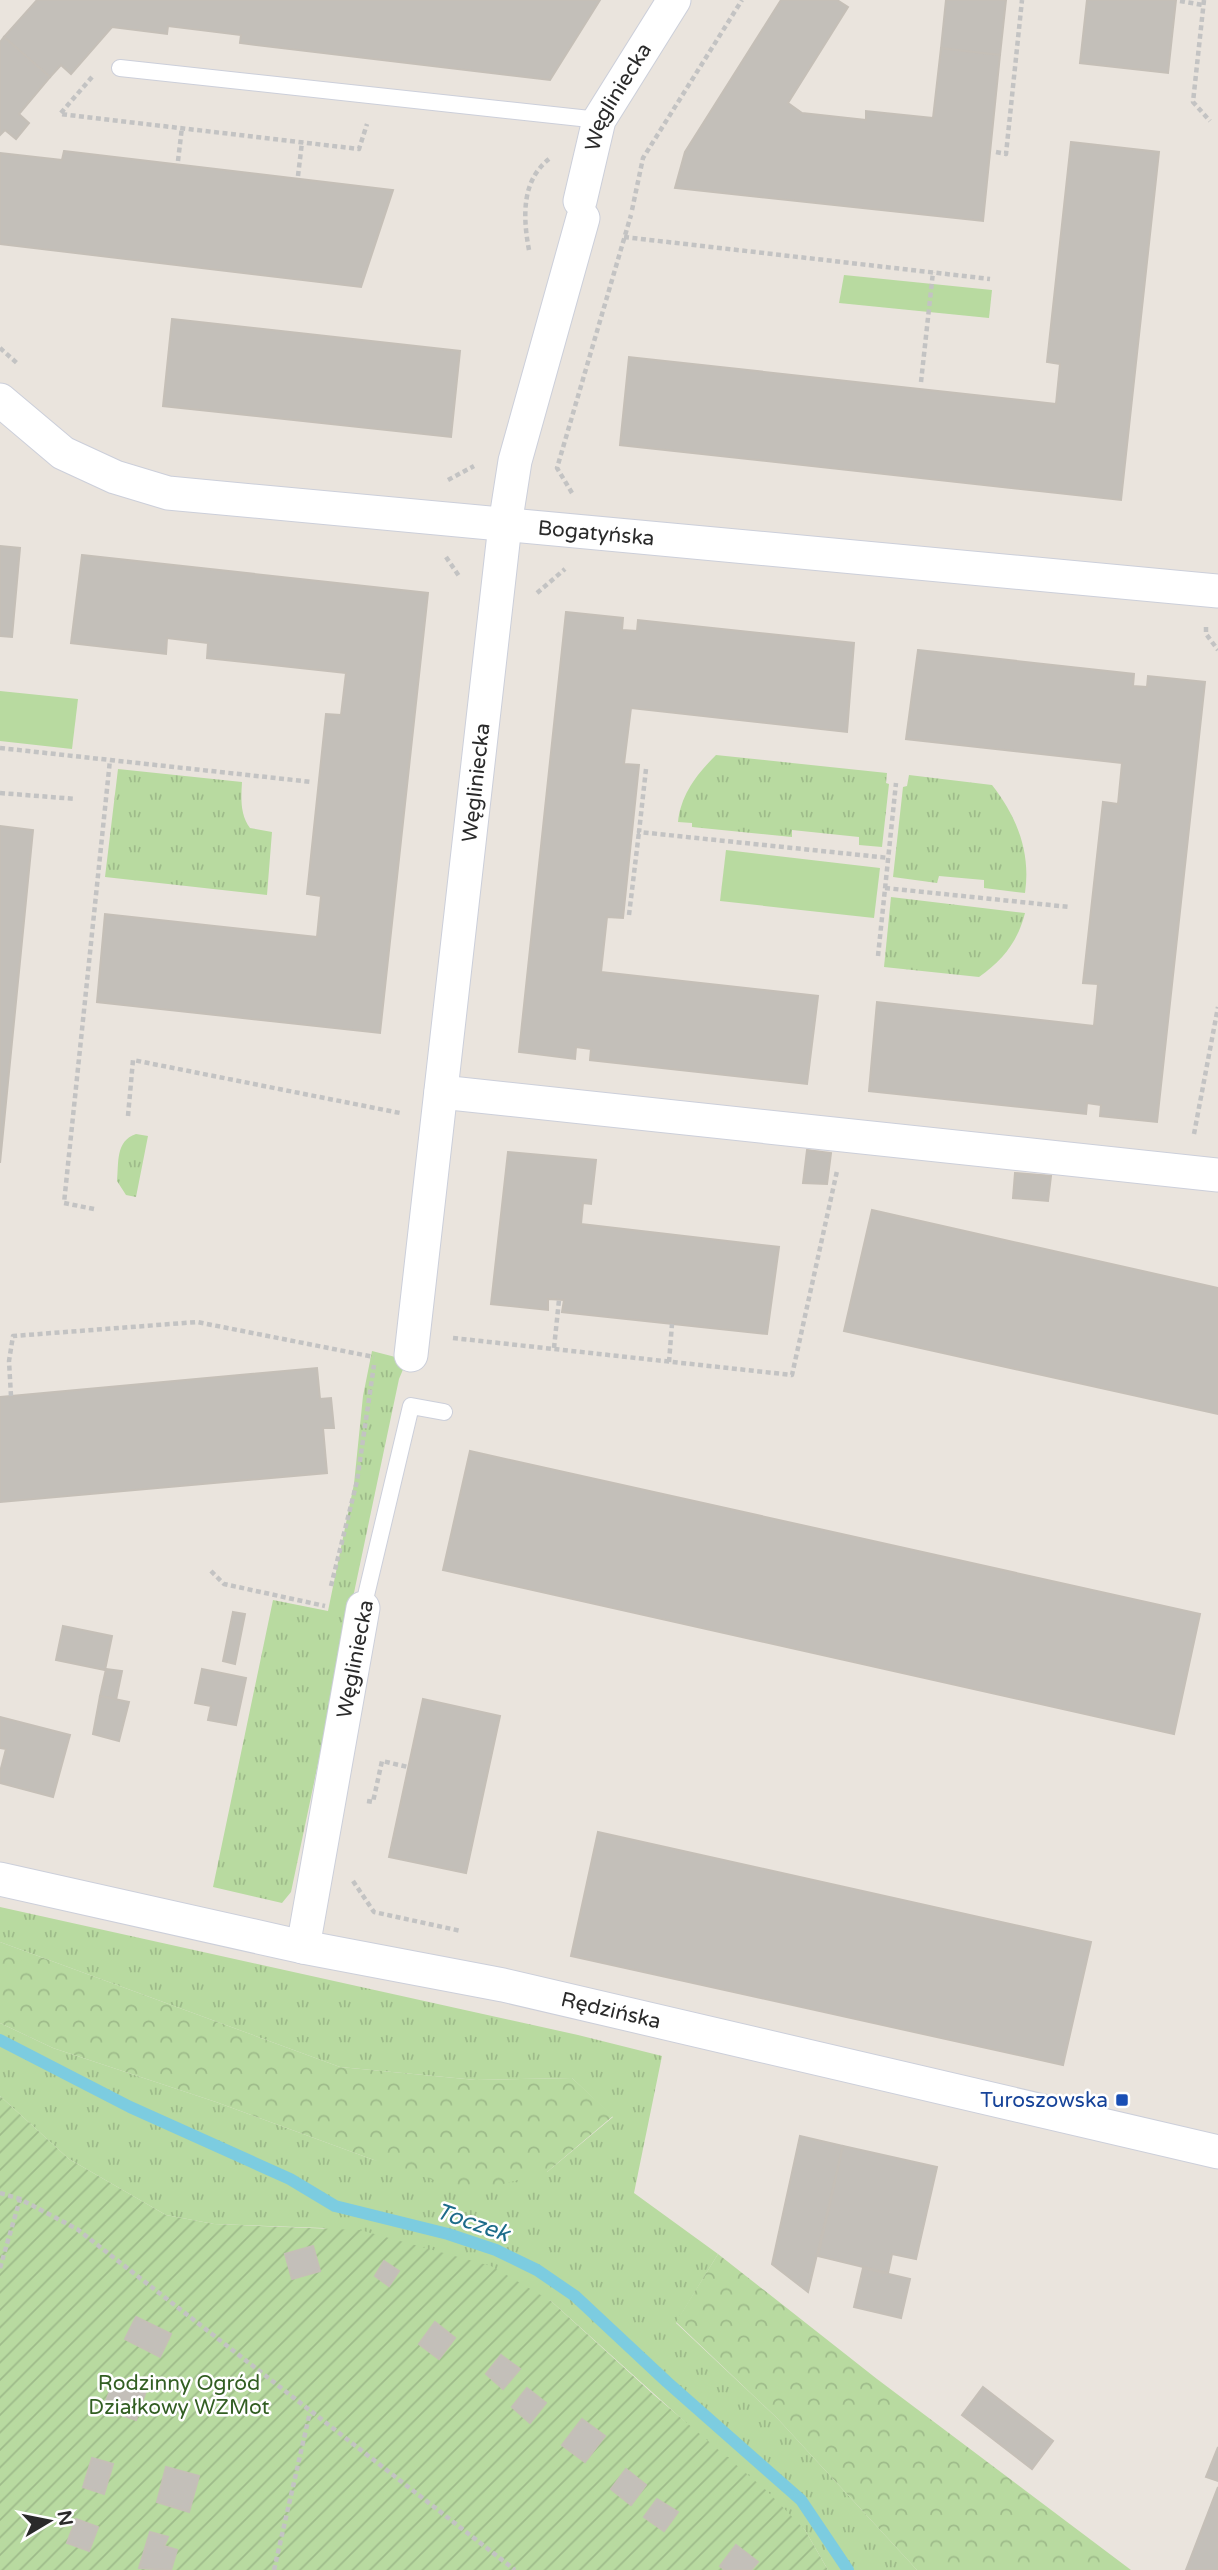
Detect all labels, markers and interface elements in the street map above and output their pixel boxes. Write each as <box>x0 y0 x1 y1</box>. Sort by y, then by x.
street label: Węgliniecka <box>580 38 657 153</box>
street label: Bogatyńska <box>537 516 656 551</box>
street label: Węgliniecka <box>457 722 495 844</box>
street label: Węgliniecka <box>332 1598 379 1720</box>
street label: Rędzińska <box>558 1987 663 2034</box>
place label: Turoszowska <box>980 2088 1108 2113</box>
marker: Turoszowska <box>1114 2092 1130 2108</box>
water label: Toczek <box>432 2197 514 2249</box>
park label: Rodzinny Ogród Działkowy WZMot <box>88 2371 270 2420</box>
north arrow <box>14 2486 84 2556</box>
text: N <box>53 2509 77 2528</box>

